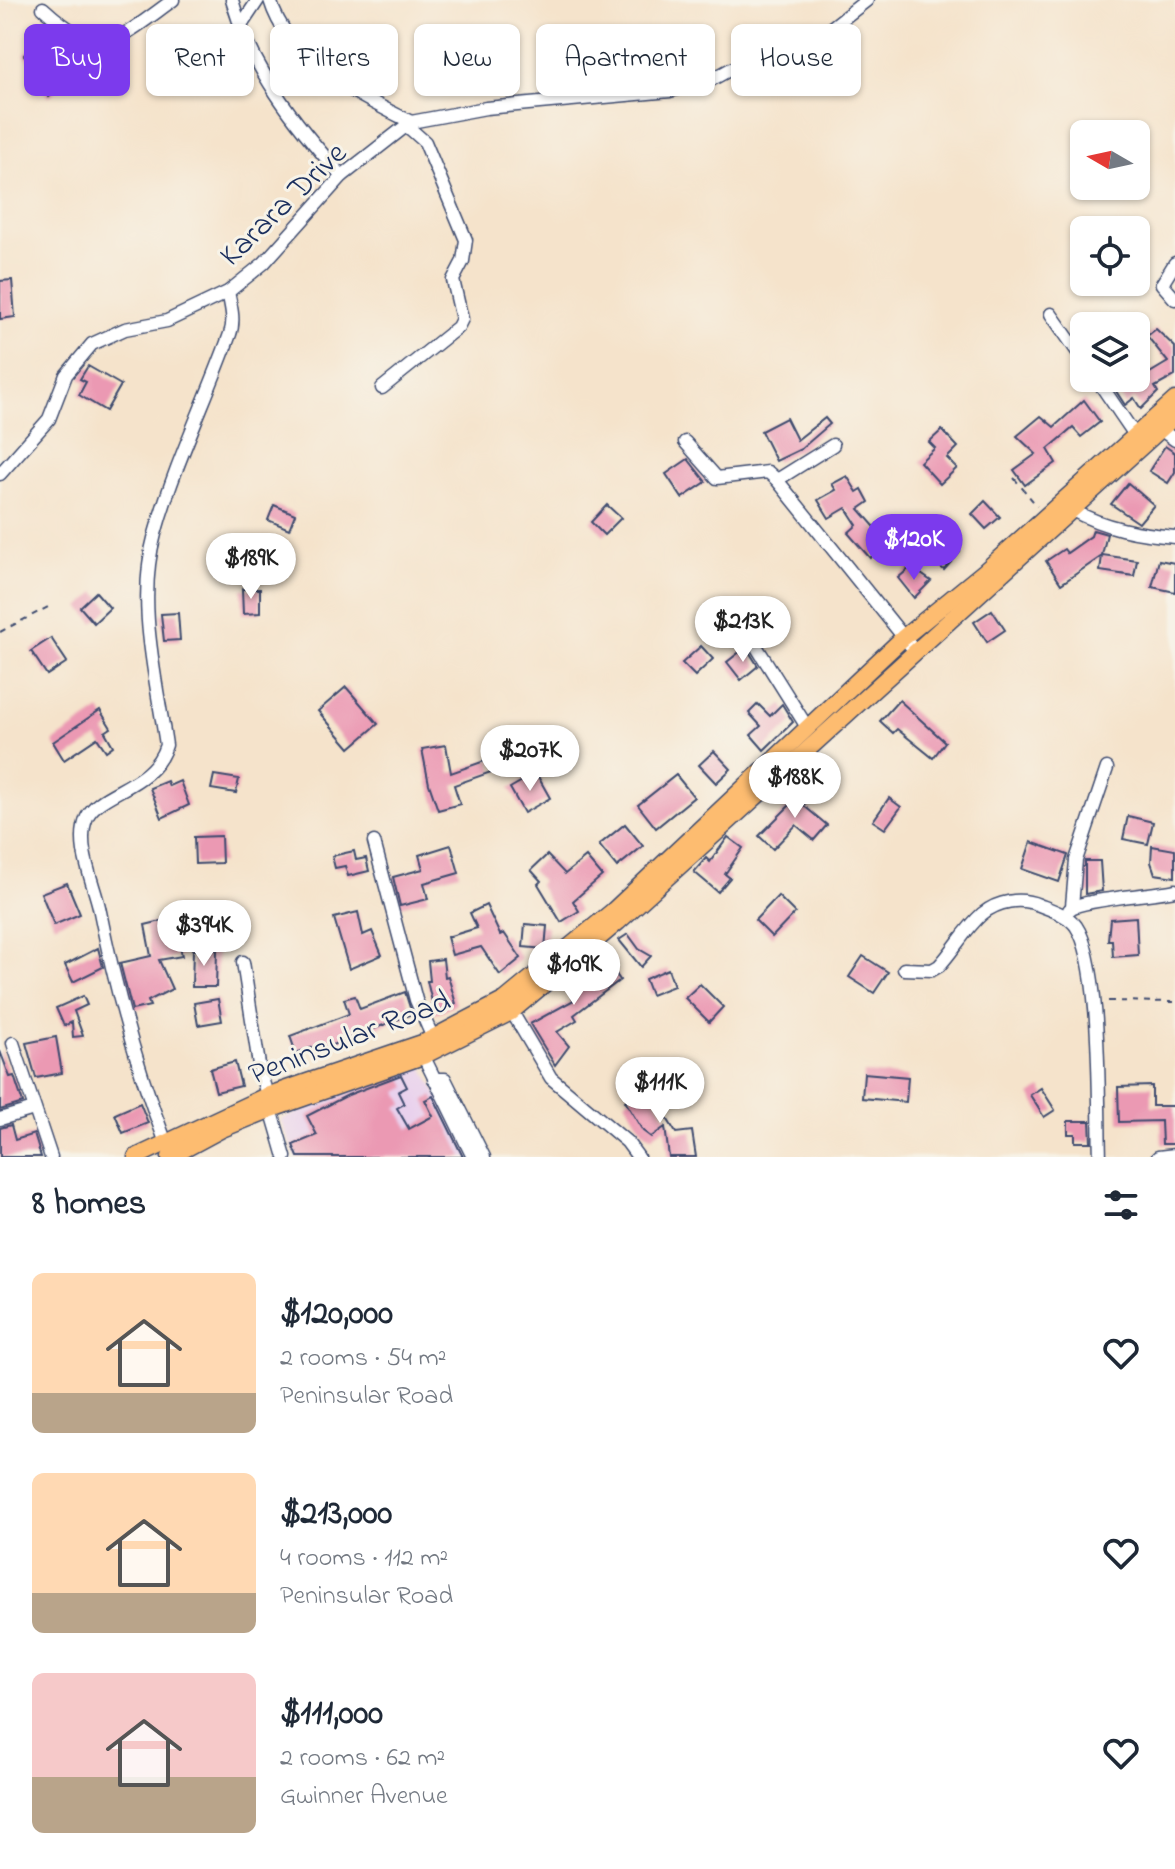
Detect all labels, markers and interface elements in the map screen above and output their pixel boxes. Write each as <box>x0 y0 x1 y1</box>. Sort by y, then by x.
chip: Buy <box>24 24 130 96</box>
chip: Rent <box>146 24 254 96</box>
chip: Filters <box>270 24 398 96</box>
chip: New <box>414 24 520 96</box>
chip: Apartment <box>536 24 715 96</box>
chip: House <box>731 24 861 96</box>
north arrow <box>1070 120 1150 200</box>
map controls <box>1070 120 1150 392</box>
street label: Karara Drive <box>210 132 360 279</box>
button: locate <box>1070 216 1150 296</box>
button: layers <box>1070 312 1150 392</box>
pin: $120K <box>858 514 970 582</box>
text: $120K <box>884 521 944 559</box>
pin: $189K <box>195 533 307 601</box>
text: $189K <box>224 540 278 578</box>
pin: $213K <box>687 596 799 664</box>
text: $213K <box>713 603 773 641</box>
pin: $207K <box>474 725 586 793</box>
text: $207K <box>498 732 562 770</box>
pin: $188K <box>739 752 851 820</box>
text: $188K <box>767 759 823 797</box>
pin: $394K <box>148 900 260 968</box>
text: $394K <box>175 907 233 945</box>
pin: $109K <box>518 939 630 1007</box>
text: $109K <box>546 946 602 984</box>
street label: Peninsular Road <box>242 979 458 1099</box>
pin: $111K <box>604 1057 716 1125</box>
text: $111K <box>633 1064 687 1102</box>
text: 8 homes <box>32 1180 146 1230</box>
icon: filters <box>1099 1183 1143 1227</box>
text: $120,000 <box>280 1290 393 1340</box>
icon: home <box>96 1305 192 1401</box>
icon: heart <box>1099 1331 1143 1375</box>
text: 2 rooms · 54 m² <box>280 1340 446 1378</box>
text: Peninsular Road <box>280 1378 453 1416</box>
text: $213,000 <box>280 1490 392 1540</box>
icon: home <box>96 1505 192 1601</box>
icon: heart <box>1099 1531 1143 1575</box>
text: 4 rooms · 112 m² <box>280 1540 448 1578</box>
text: Peninsular Road <box>280 1578 453 1616</box>
text: $111,000 <box>280 1690 383 1740</box>
icon: home <box>96 1705 192 1801</box>
icon: heart <box>1099 1731 1143 1775</box>
text: 2 rooms · 62 m² <box>280 1740 445 1778</box>
text: Gwinner Avenue <box>280 1778 448 1816</box>

